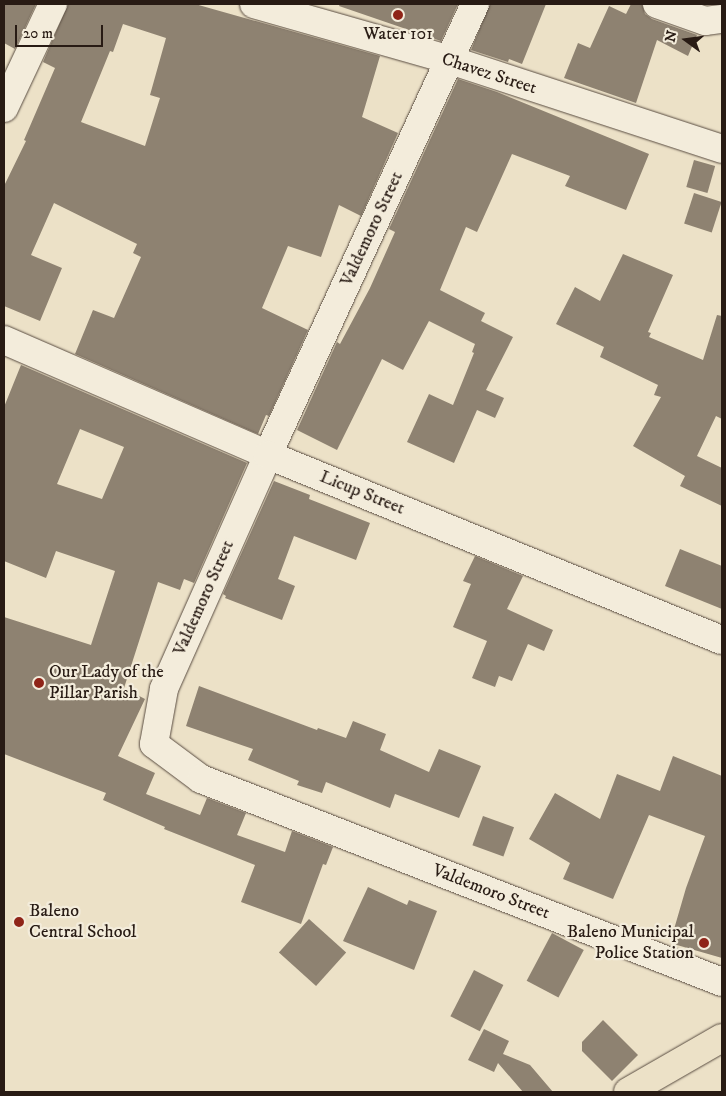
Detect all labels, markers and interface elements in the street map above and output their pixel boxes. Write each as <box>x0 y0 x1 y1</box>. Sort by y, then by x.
marker: Water 101 <box>392 9 404 21</box>
scale bar <box>18 15 105 47</box>
north arrow <box>661 15 711 65</box>
place label: Water 101 <box>363 23 433 45</box>
text: 20 m <box>23 24 53 43</box>
text: N <box>661 29 682 44</box>
street label: Chavez Street <box>439 49 539 99</box>
street label: Valdemoro Street <box>336 168 408 290</box>
street label: Licup Street <box>316 466 408 520</box>
street label: Valdemoro Street <box>169 537 239 659</box>
place label: Our Lady of the Pillar Parish <box>49 662 164 704</box>
marker: Our Lady of the Pillar Parish <box>33 677 45 689</box>
street label: Valdemoro Street <box>429 860 553 924</box>
place label: Baleno Central School <box>29 901 137 944</box>
marker: Baleno Central School <box>13 916 25 928</box>
place label: Baleno Municipal Police Station <box>567 922 694 964</box>
marker: Baleno Municipal Police Station <box>698 937 710 949</box>

